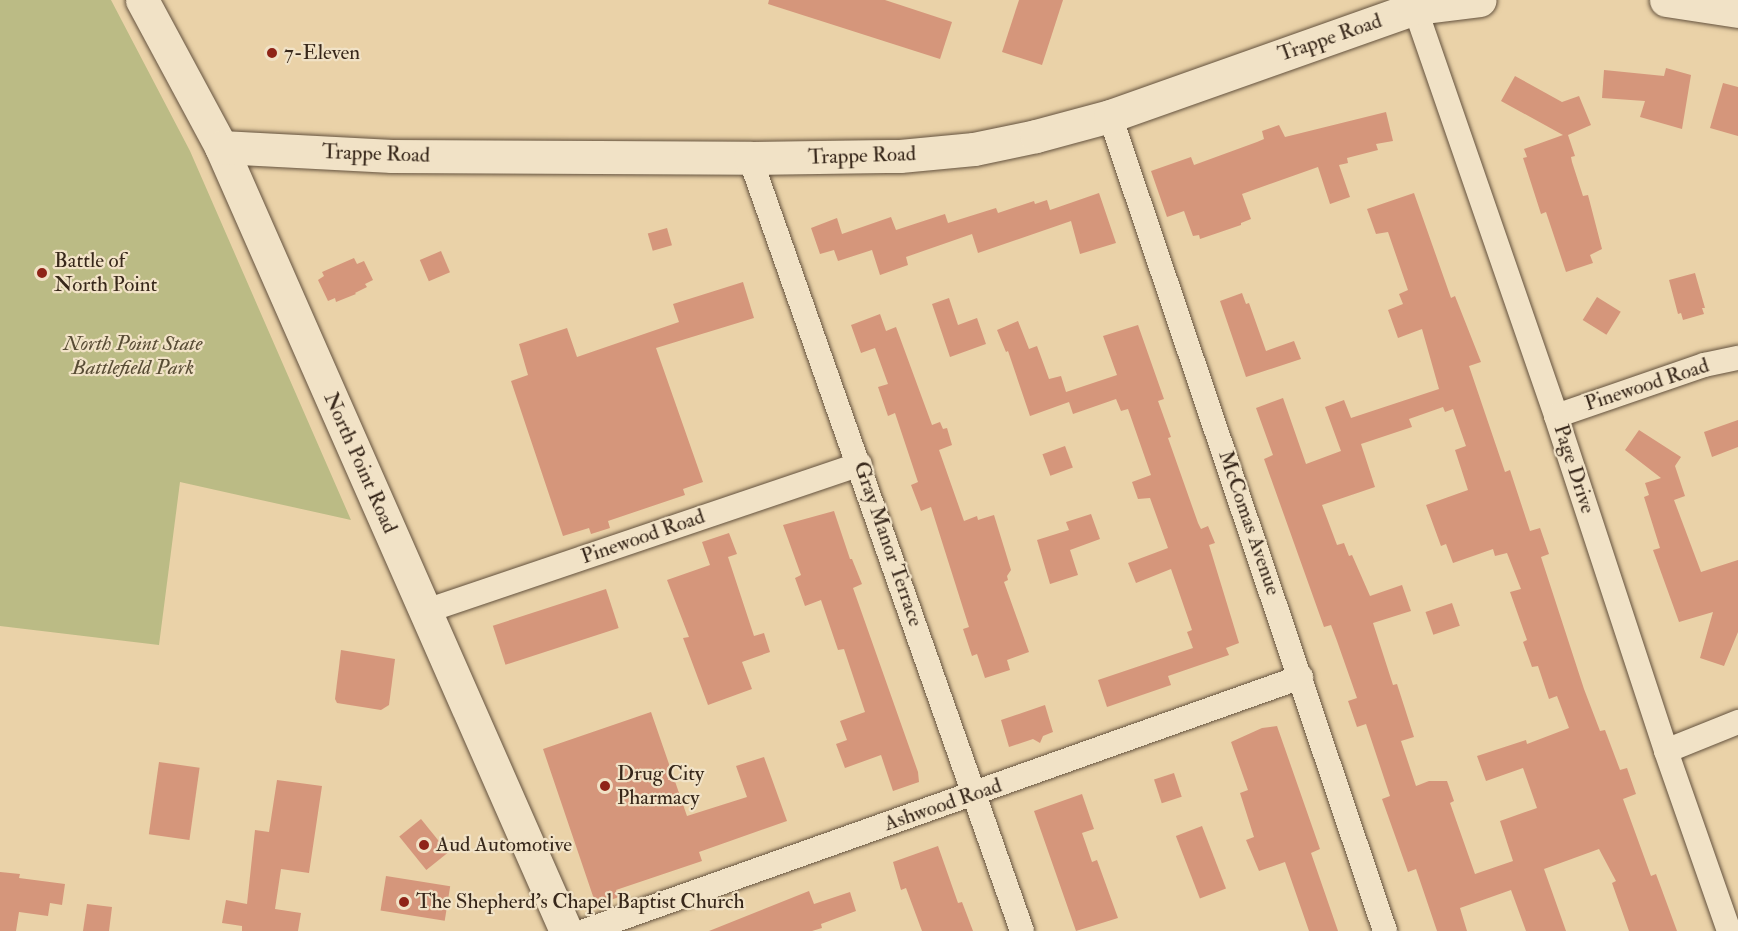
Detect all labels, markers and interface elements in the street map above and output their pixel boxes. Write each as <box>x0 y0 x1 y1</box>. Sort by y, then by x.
street label: Trappe Road <box>1275 8 1385 68</box>
place label: 7-Eleven <box>284 40 360 66</box>
marker: 7-Eleven <box>265 46 279 60</box>
street label: Trappe Road <box>322 140 430 168</box>
street label: Trappe Road <box>808 142 916 170</box>
place label: Battle of North Point <box>54 248 157 298</box>
marker: Battle of North Point <box>35 266 49 280</box>
park label: North Point State Battlefield Park <box>64 331 202 381</box>
street label: Pinewood Road <box>1582 353 1712 417</box>
street label: North Point Road <box>318 389 402 537</box>
street label: Page Drive <box>1548 421 1600 517</box>
street label: McComas Avenue <box>1212 447 1286 599</box>
street label: Gray Manor Terrace <box>848 458 928 630</box>
street label: Pinewood Road <box>578 504 708 570</box>
place label: Drug City Pharmacy <box>617 761 704 811</box>
street label: Ashwood Road <box>881 773 1005 837</box>
marker: Drug City Pharmacy <box>598 779 612 793</box>
place label: Aud Automotive <box>436 832 572 858</box>
marker: Aud Automotive <box>417 838 431 852</box>
place label: The Shepherd’s Chapel Baptist Church <box>416 889 745 915</box>
marker: The Shepherd’s Chapel Baptist Church <box>397 895 411 909</box>

